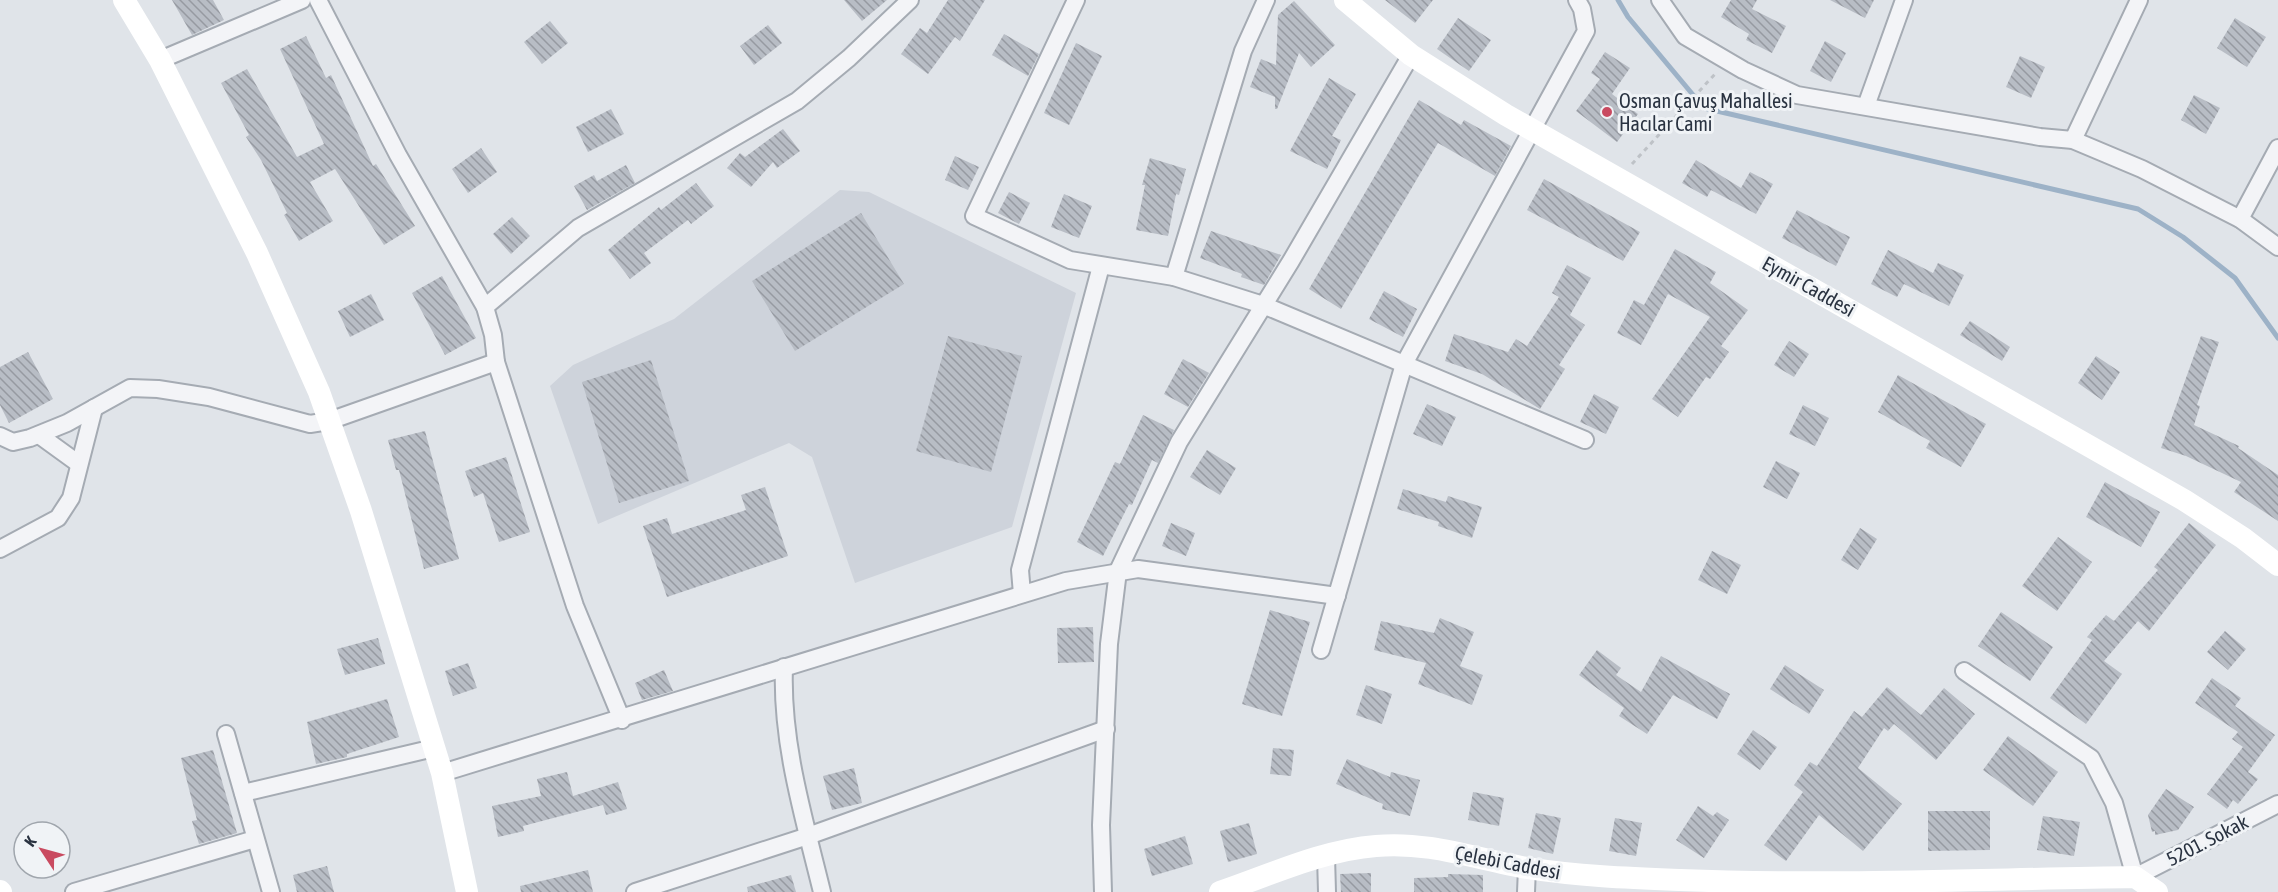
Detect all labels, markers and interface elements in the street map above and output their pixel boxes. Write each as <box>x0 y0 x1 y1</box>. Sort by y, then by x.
place label: Osman Çavuş Mahallesi Hacılar Cami <box>1619 89 1793 135</box>
marker: Osman Çavuş Mahallesi Hacılar Cami <box>1600 105 1614 119</box>
street label: Eymir Caddesi <box>1759 251 1859 321</box>
street label: 5201. Sokak <box>2162 810 2252 870</box>
north arrow <box>12 820 72 880</box>
text: K <box>20 833 40 850</box>
street label: Çelebi Caddesi <box>1453 840 1563 884</box>

